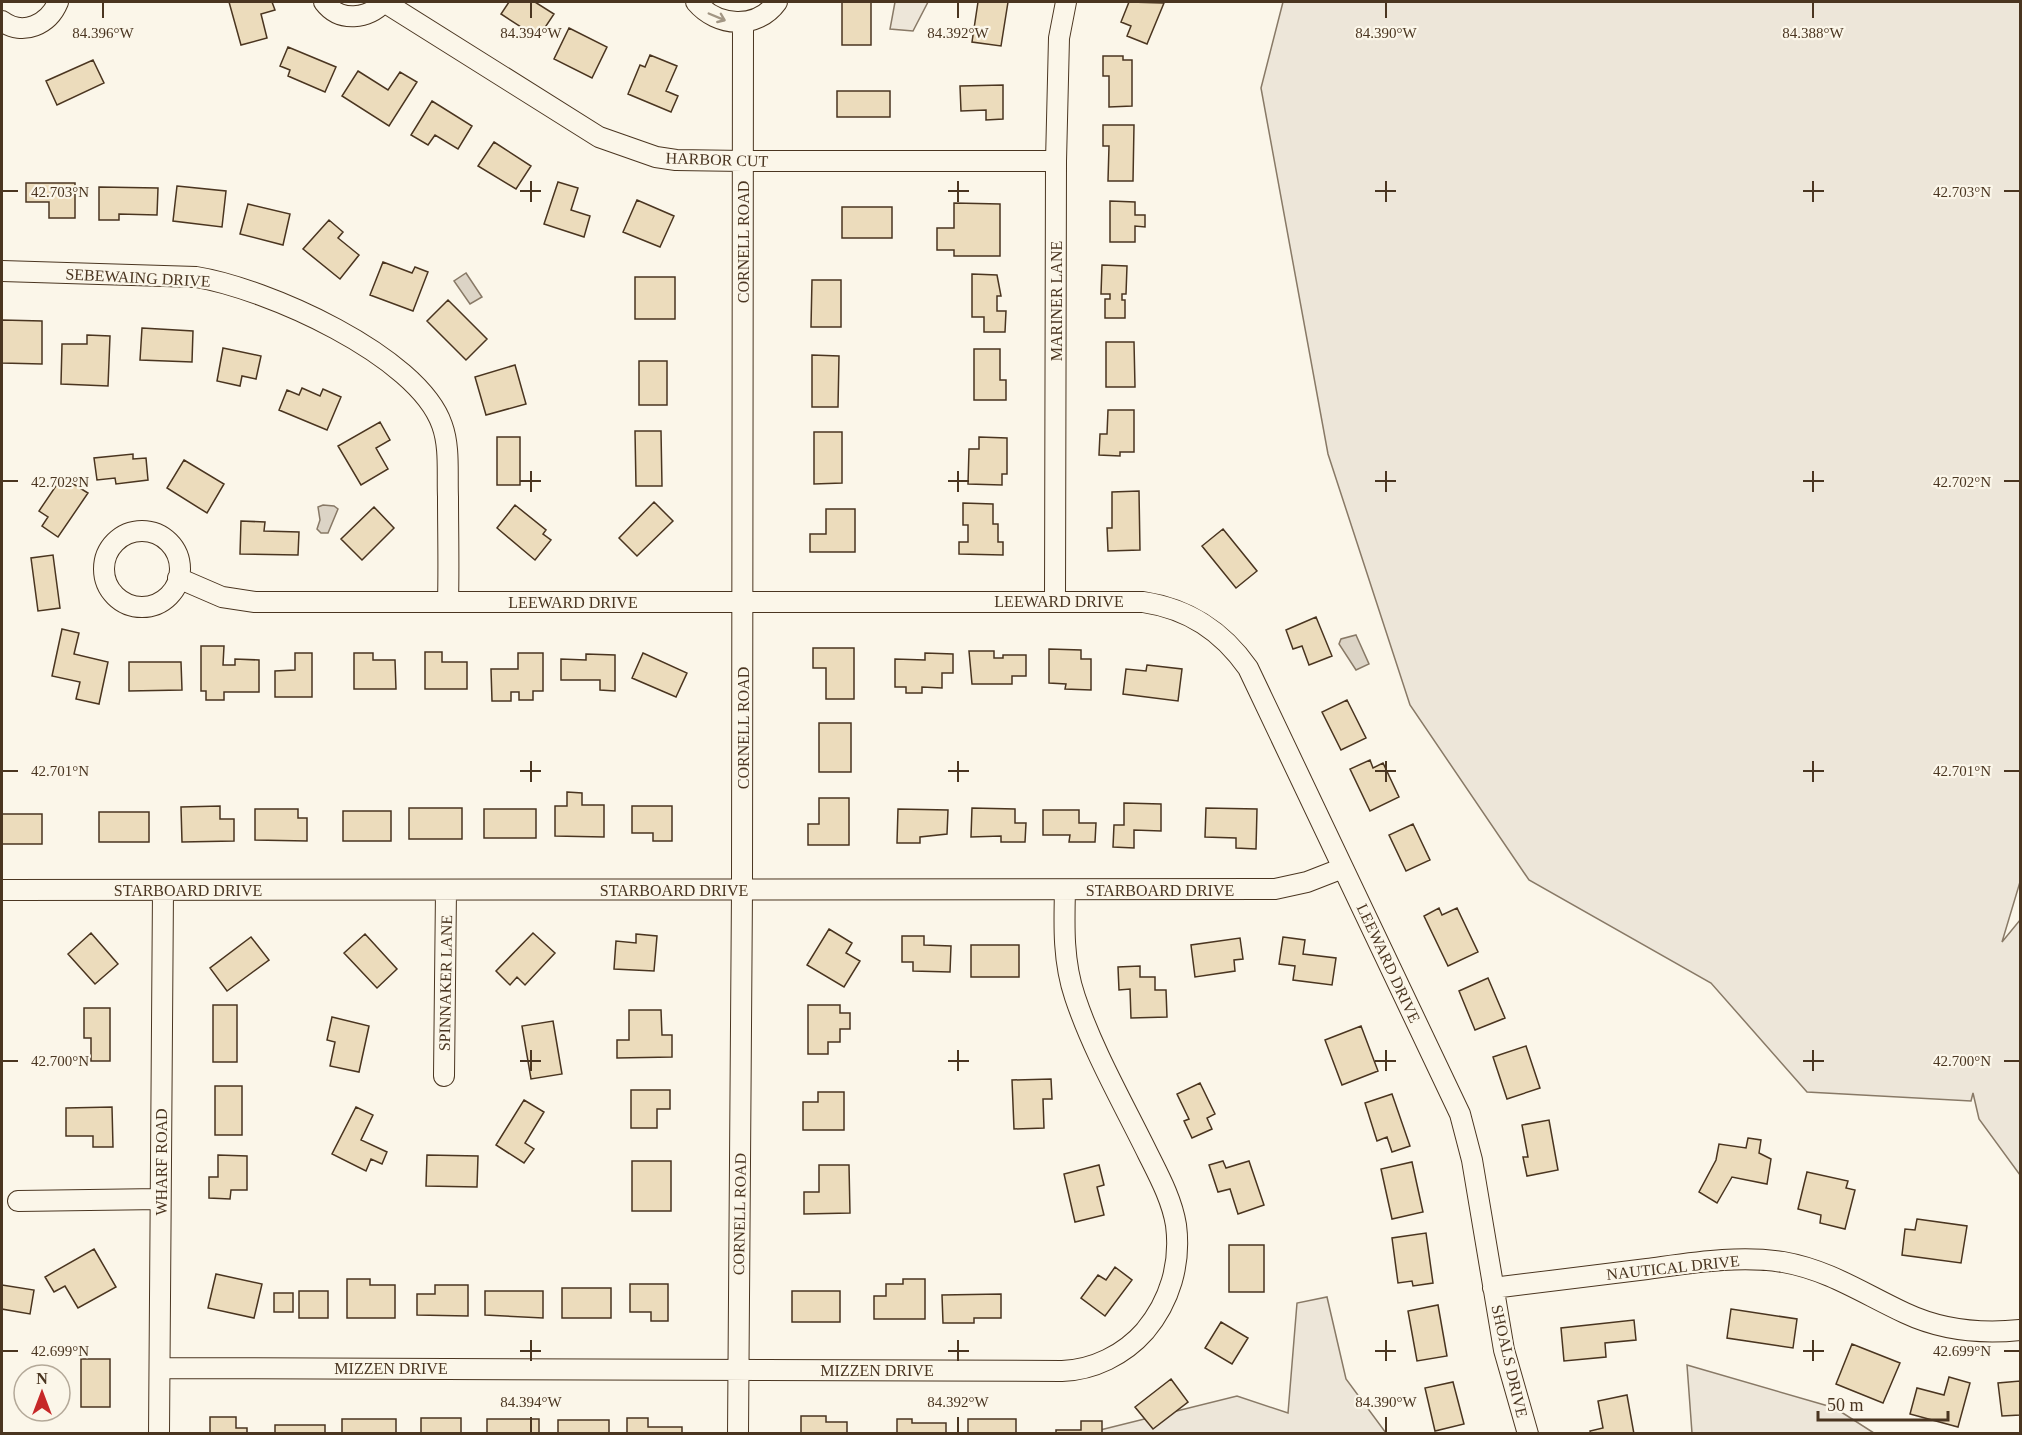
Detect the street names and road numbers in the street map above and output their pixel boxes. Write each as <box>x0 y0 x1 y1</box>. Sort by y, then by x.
street label: HARBOR CUT <box>665 149 769 170</box>
street label: CORNELL ROAD <box>735 181 752 303</box>
street label: MARINER LANE <box>1048 241 1065 361</box>
street label: SEBEWAING DRIVE <box>65 265 211 290</box>
street label: LEEWARD DRIVE <box>994 593 1124 610</box>
street label: LEEWARD DRIVE <box>508 594 638 611</box>
street label: CORNELL ROAD <box>735 667 752 789</box>
street label: STARBOARD DRIVE <box>114 882 262 899</box>
street label: STARBOARD DRIVE <box>600 882 748 899</box>
street label: STARBOARD DRIVE <box>1086 882 1234 899</box>
street label: LEEWARD DRIVE <box>1354 901 1424 1025</box>
street label: SPINNAKER LANE <box>436 915 455 1051</box>
street label: WHARF ROAD <box>153 1108 170 1216</box>
street label: CORNELL ROAD <box>730 1153 749 1275</box>
street label: NAUTICAL DRIVE <box>1605 1252 1741 1283</box>
street label: SHOALS DRIVE <box>1488 1303 1531 1419</box>
street label: MIZZEN DRIVE <box>334 1360 448 1377</box>
street label: MIZZEN DRIVE <box>820 1362 934 1379</box>

